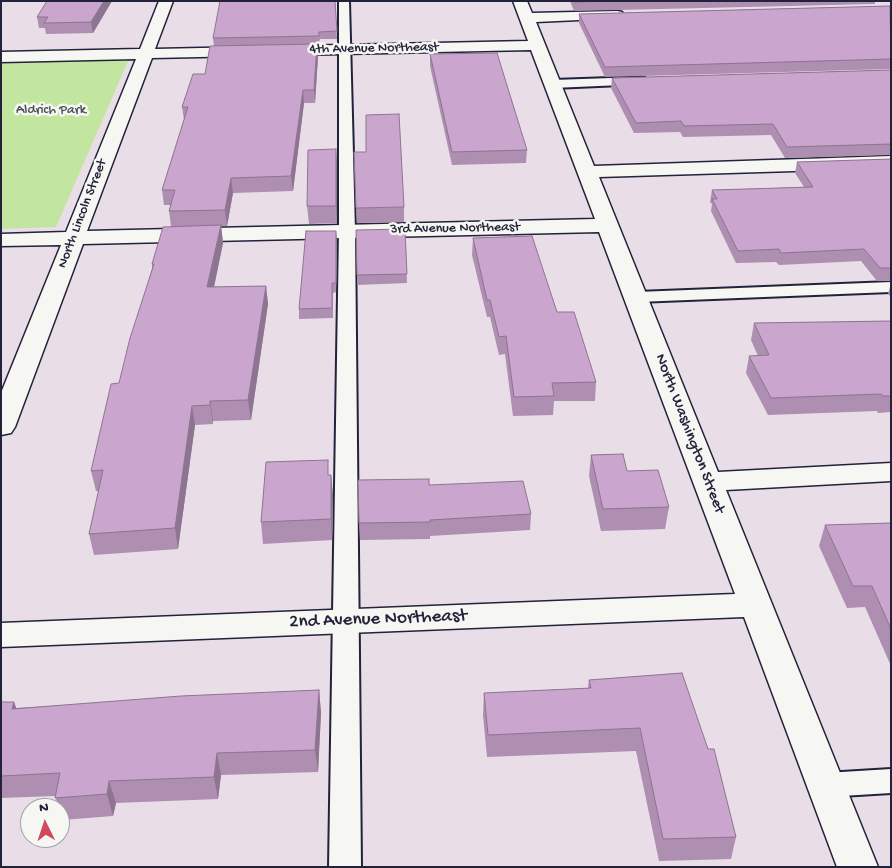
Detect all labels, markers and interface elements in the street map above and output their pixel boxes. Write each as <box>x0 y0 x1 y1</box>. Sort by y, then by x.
street label: 4th Avenue Northeast <box>309 39 439 59</box>
park label: Aldrich Park <box>16 103 86 119</box>
street label: North Lincoln Street <box>55 157 111 271</box>
street label: 3rd Avenue Northeast <box>390 219 520 239</box>
street label: North Washington Street <box>650 352 728 516</box>
street label: 2nd Avenue Northeast <box>289 606 467 634</box>
north arrow <box>20 798 70 848</box>
text: N <box>39 800 49 817</box>

